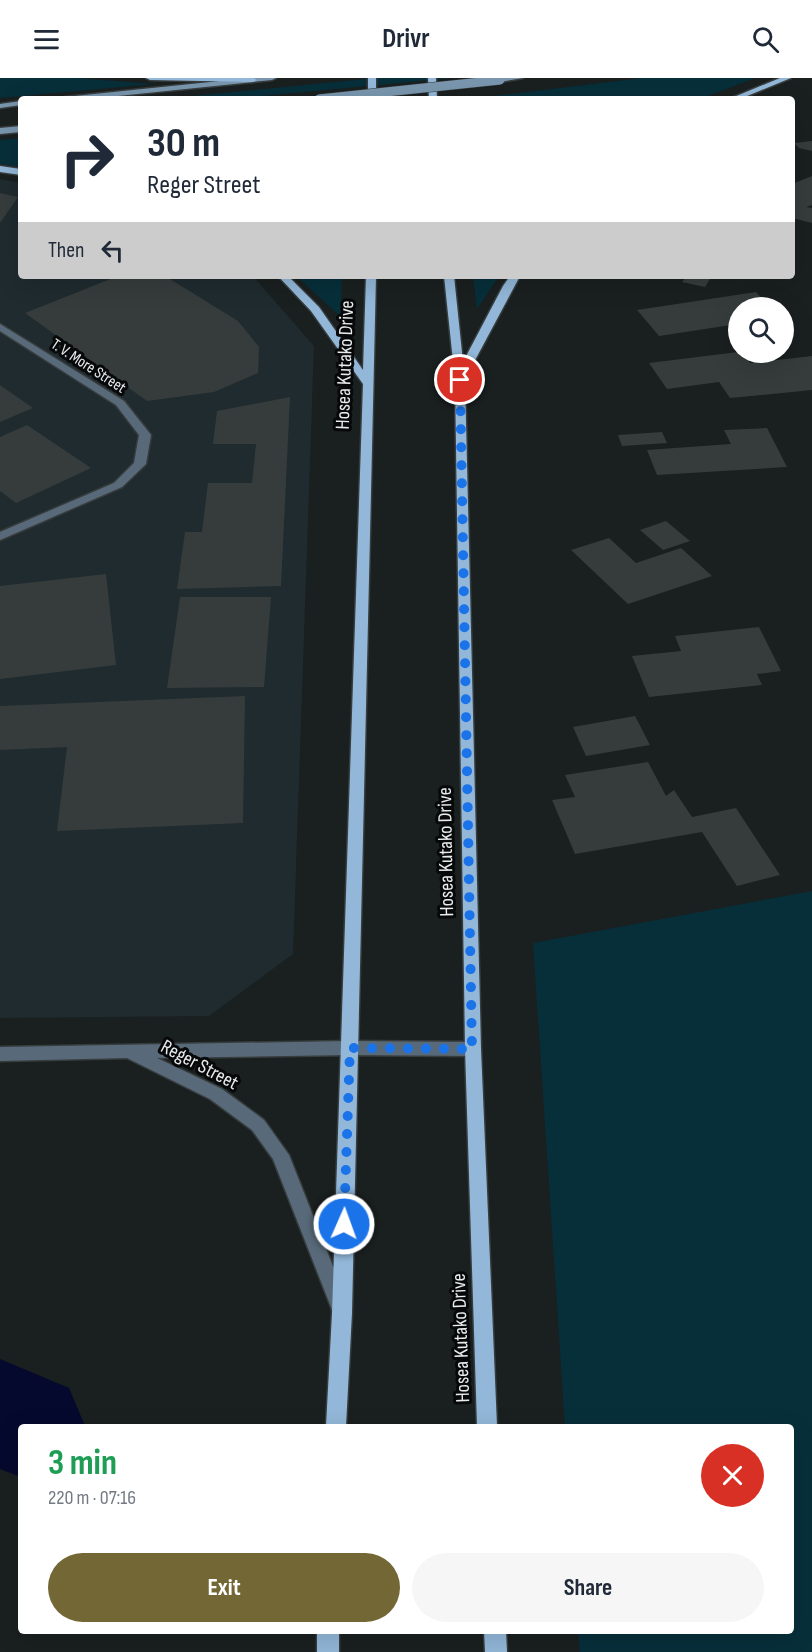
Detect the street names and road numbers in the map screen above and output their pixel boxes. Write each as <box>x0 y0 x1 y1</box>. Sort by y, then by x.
street label: Hosea Kutako Drive <box>331 300 359 430</box>
street label: T. V. More Street <box>47 335 129 398</box>
street label: Hosea Kutako Drive <box>433 787 459 917</box>
street label: Reger Street <box>157 1035 242 1095</box>
street label: Hosea Kutako Drive <box>447 1273 475 1403</box>

